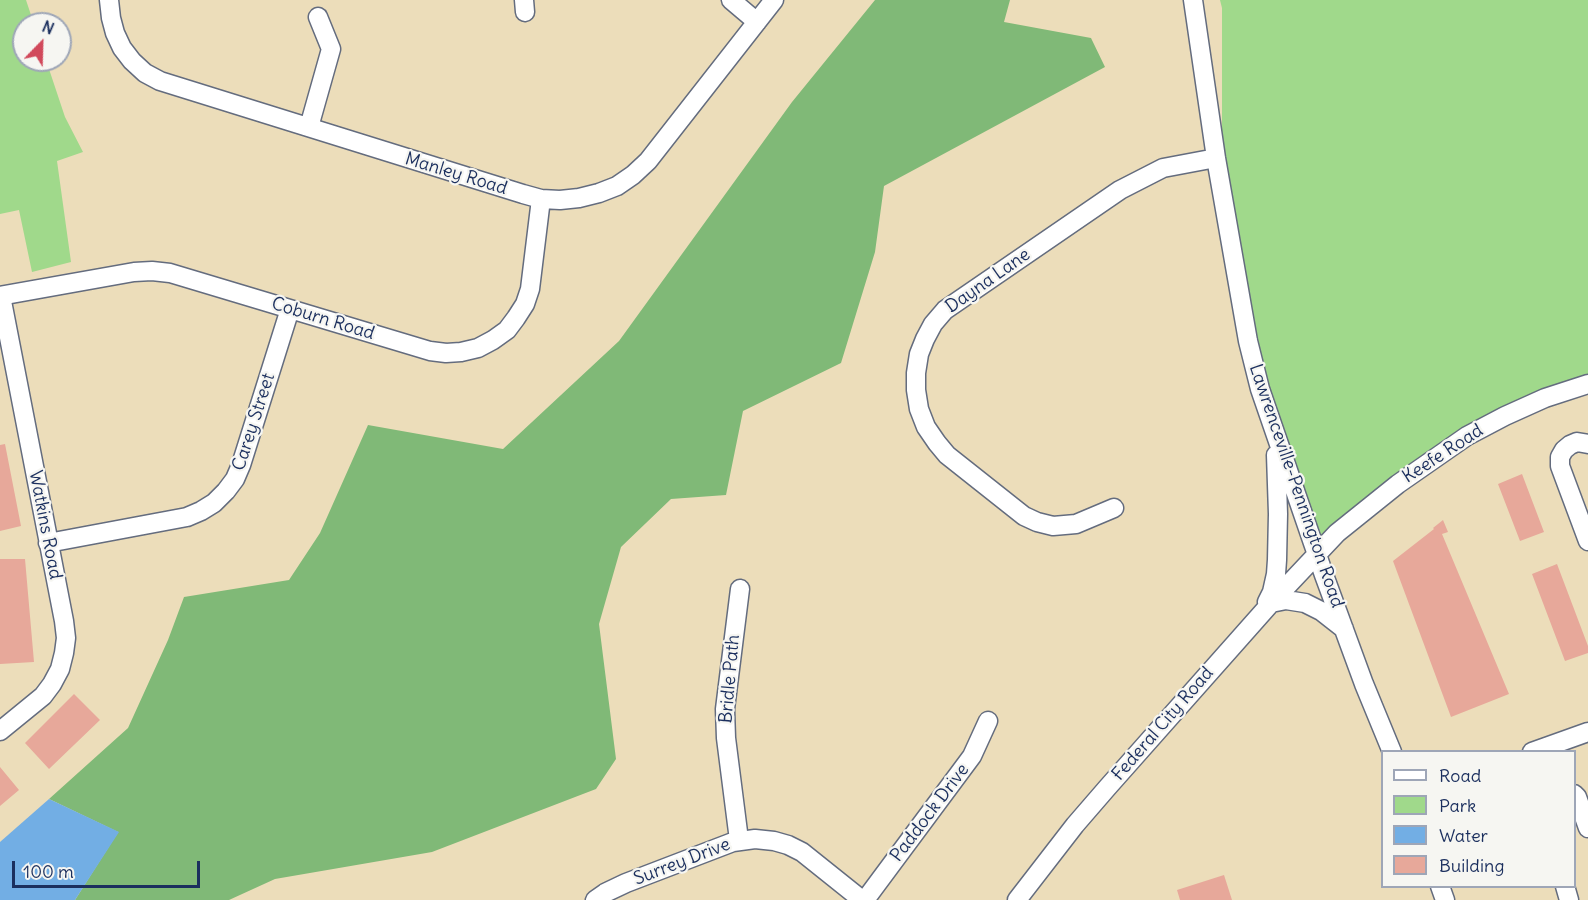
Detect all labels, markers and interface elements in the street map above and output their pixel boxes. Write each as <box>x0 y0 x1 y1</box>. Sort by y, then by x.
north arrow <box>12 12 72 72</box>
text: N <box>39 16 57 39</box>
street label: Manley Road <box>402 148 510 200</box>
street label: Dayna Lane <box>942 244 1034 318</box>
street label: Coburn Road <box>269 293 377 345</box>
street label: Lawrenceville-Pennington Road <box>1244 361 1348 611</box>
street label: Carey Street <box>228 371 280 473</box>
street label: Keefe Road <box>1399 420 1487 488</box>
street label: Watkins Road <box>24 469 66 581</box>
street label: Bridle Path <box>715 634 745 724</box>
street label: Federal City Road <box>1108 663 1218 785</box>
legend <box>1381 750 1576 888</box>
street label: Paddock Drive <box>886 760 974 866</box>
text: Road <box>1439 764 1481 787</box>
text: Park <box>1439 794 1476 817</box>
text: Water <box>1439 824 1488 847</box>
street label: Surrey Drive <box>631 834 733 890</box>
scale bar <box>15 849 202 887</box>
text: Building <box>1439 854 1504 877</box>
text: 100 m <box>23 860 74 883</box>

